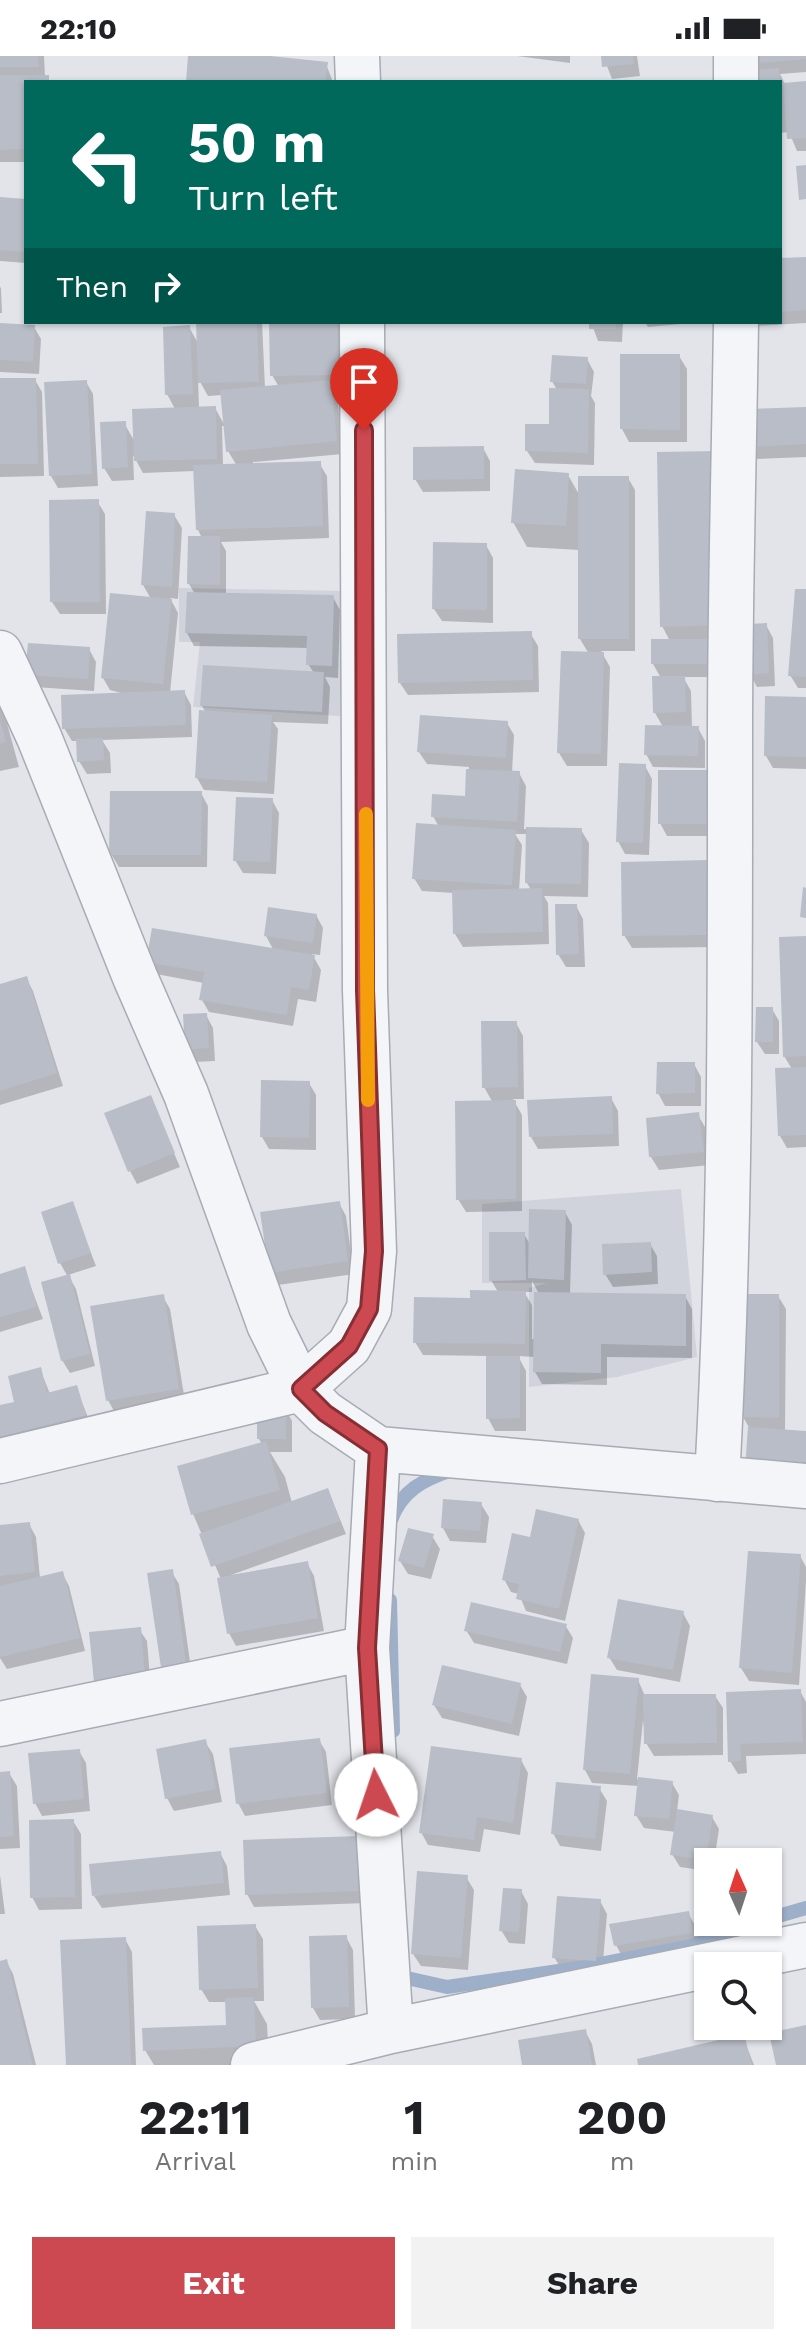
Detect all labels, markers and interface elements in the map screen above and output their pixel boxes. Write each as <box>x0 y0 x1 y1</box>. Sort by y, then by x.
text: 22:10 <box>40 11 117 46</box>
text: 50 m <box>188 110 325 176</box>
icon: left <box>56 112 160 216</box>
text: Turn left <box>188 177 338 219</box>
icon: right <box>144 264 188 308</box>
text: Then <box>56 269 128 304</box>
pin <box>330 348 398 430</box>
icon: arrive <box>342 360 386 404</box>
position arrow <box>334 1753 418 1837</box>
north arrow <box>694 1848 782 1936</box>
map controls <box>694 1848 782 2040</box>
button: search <box>694 1952 782 2040</box>
text: 22:11 <box>139 2089 252 2146</box>
text: 1 <box>404 2089 425 2146</box>
text: 200 <box>577 2089 667 2146</box>
text: Arrival <box>155 2146 236 2176</box>
text: min <box>390 2146 438 2176</box>
text: m <box>610 2146 634 2176</box>
button: Exit <box>32 2237 395 2329</box>
button: Share <box>411 2237 774 2329</box>

